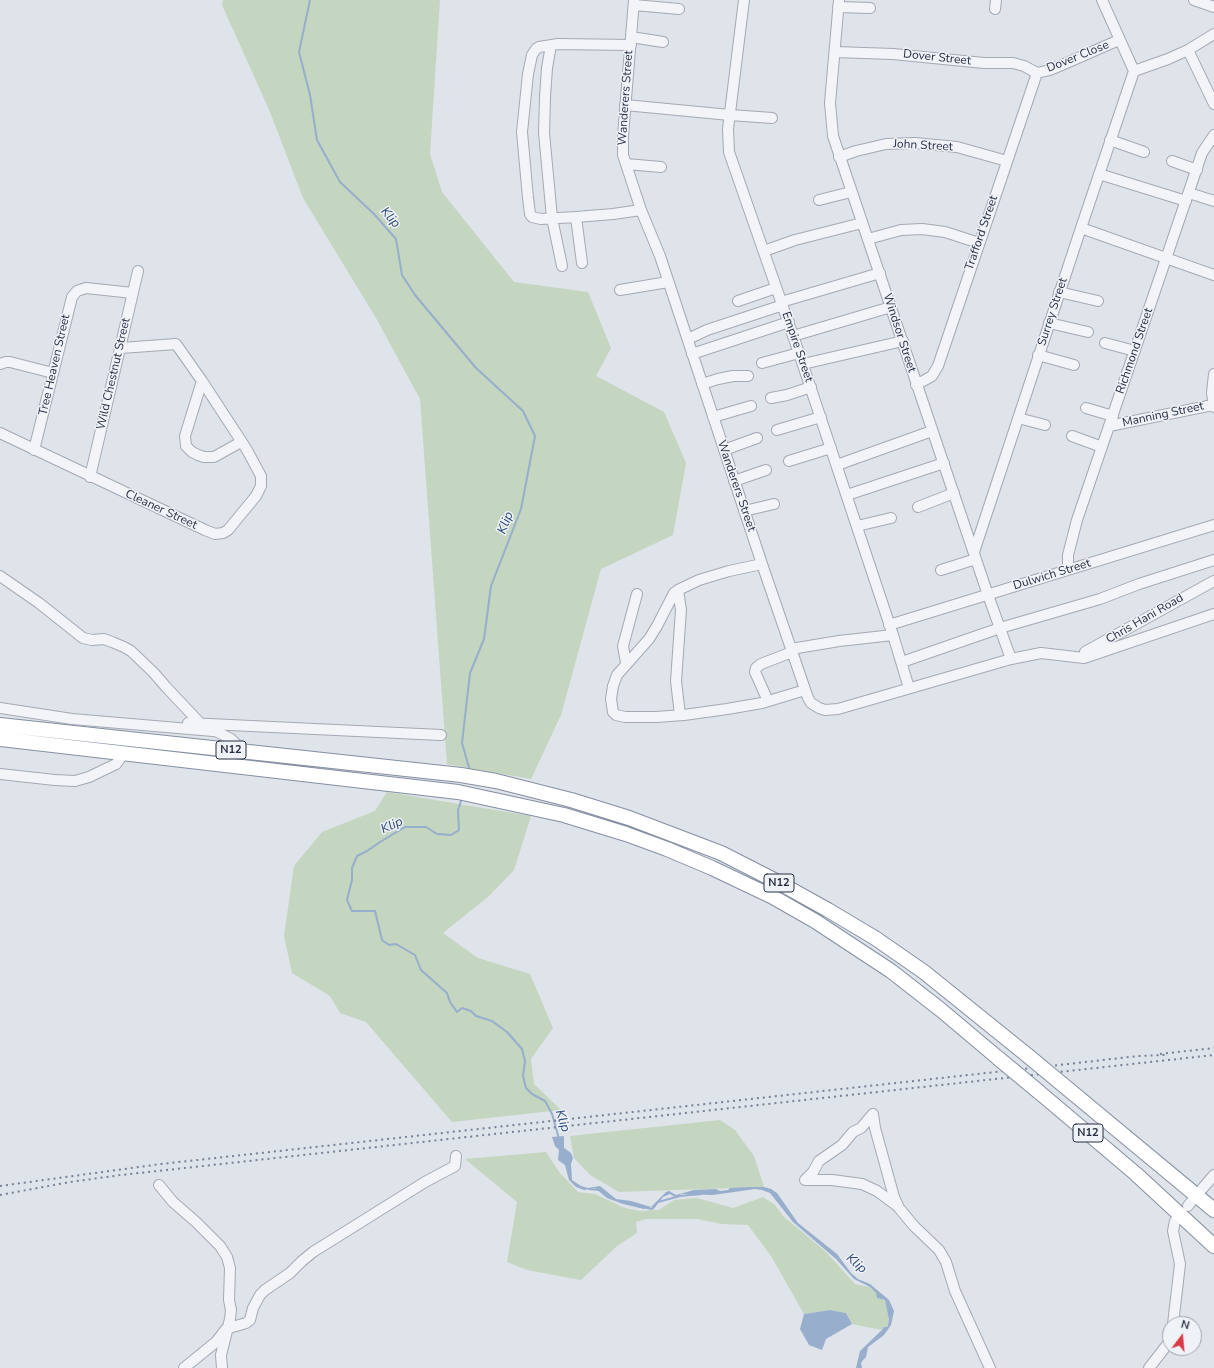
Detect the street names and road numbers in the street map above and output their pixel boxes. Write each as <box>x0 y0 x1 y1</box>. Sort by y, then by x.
street label: Dover Close <box>1045 38 1111 76</box>
street label: Dover Street <box>902 47 972 69</box>
street label: Wanderers Street <box>615 50 637 146</box>
street label: John Street <box>893 137 953 155</box>
street label: Trafford Street <box>962 194 1002 272</box>
street label: Surrey Street <box>1035 276 1071 348</box>
street label: Windsor Street <box>879 292 919 374</box>
street label: Richmond Street <box>1114 306 1156 396</box>
street label: Empire Street <box>778 310 816 384</box>
street label: Tree Heaven Street <box>36 313 74 417</box>
street label: Wild Chestnut Street <box>94 317 134 431</box>
street label: Manning Street <box>1121 399 1205 431</box>
street label: Wanderers Street <box>714 439 758 533</box>
street label: Cleaner Street <box>123 487 199 533</box>
street label: Dulwich Street <box>1012 556 1092 594</box>
street label: Chris Hani Road <box>1104 591 1186 647</box>
road number: N12 <box>216 741 246 759</box>
road number: N12 <box>764 874 794 892</box>
road number: N12 <box>1073 1124 1103 1142</box>

